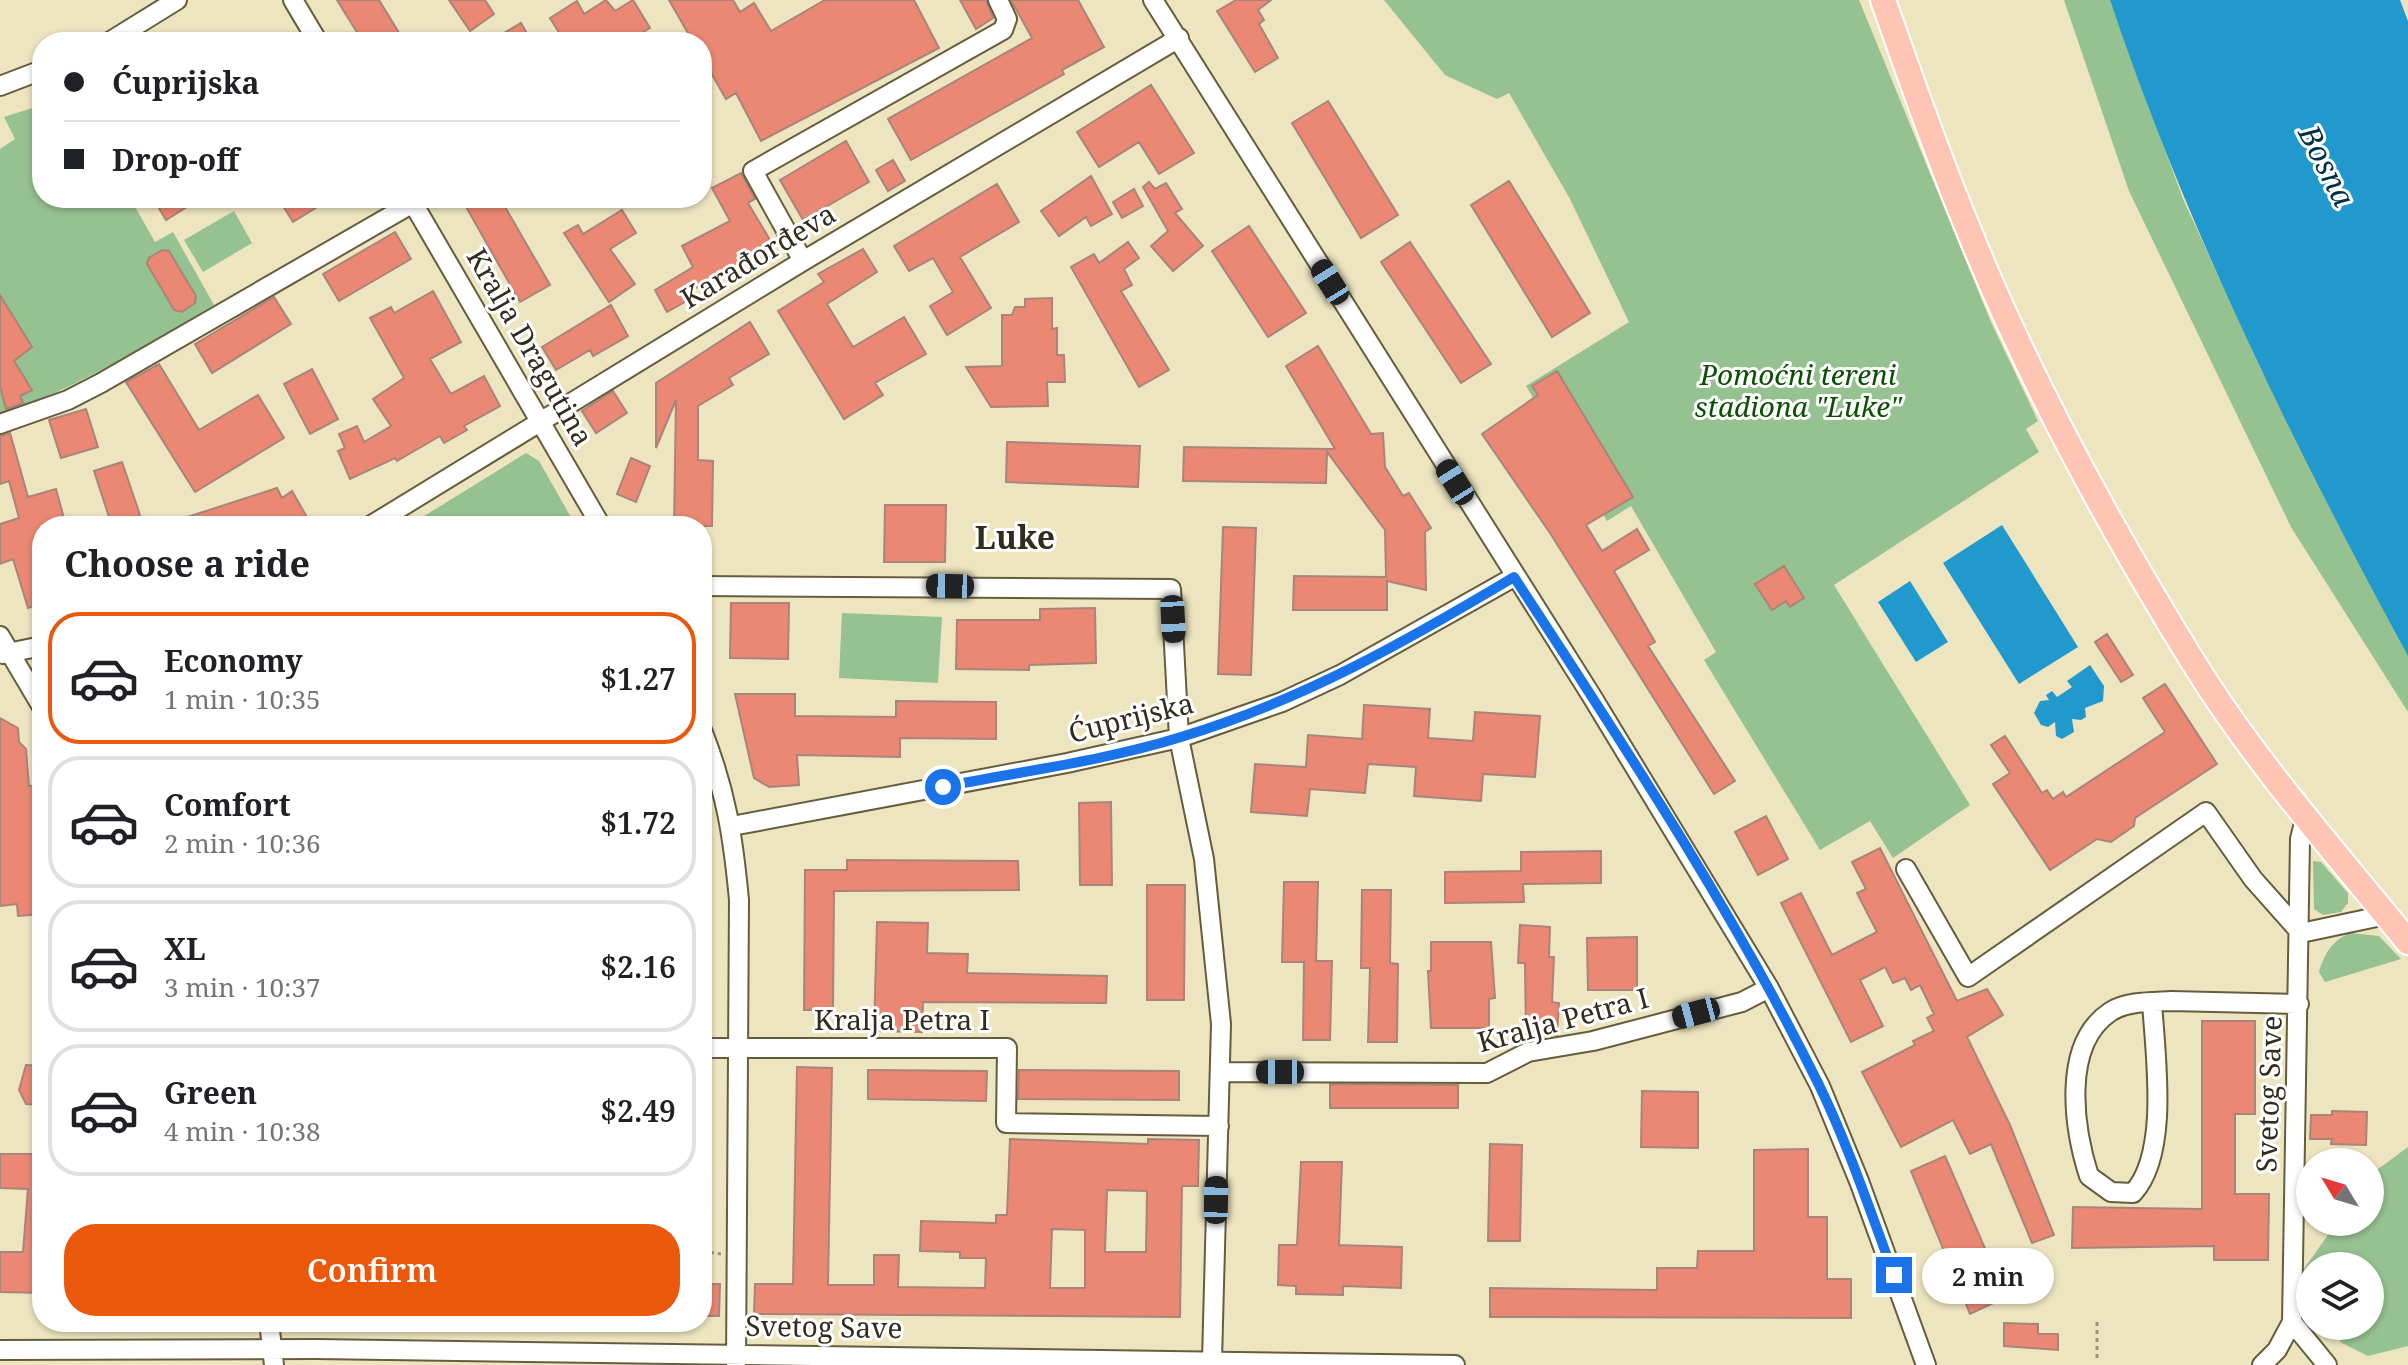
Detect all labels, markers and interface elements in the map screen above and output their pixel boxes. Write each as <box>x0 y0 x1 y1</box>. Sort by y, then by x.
text: Ćuprijska <box>112 62 260 103</box>
water label: Bosna <box>2289 117 2365 214</box>
text: Drop-off <box>112 139 239 180</box>
street label: Karađorđeva <box>673 194 842 316</box>
street label: Kralja Dragutina <box>459 241 603 452</box>
car <box>1307 255 1353 309</box>
park label: Pomoćni tereni stadiona "Luke" <box>1695 355 1903 425</box>
car <box>1432 455 1478 509</box>
district label: Luke <box>975 515 1055 558</box>
text: Choose a ride <box>64 539 310 588</box>
car <box>926 574 974 598</box>
car <box>1160 594 1186 644</box>
text: Economy <box>164 640 303 681</box>
icon: car <box>68 642 140 714</box>
text: $1.27 <box>600 658 676 699</box>
text: 1 min · 10:35 <box>164 681 321 717</box>
street label: Ćuprijska <box>1064 683 1197 751</box>
route start <box>925 769 961 805</box>
text: Comfort <box>164 784 291 825</box>
icon: car <box>68 786 140 858</box>
text: $1.72 <box>600 802 676 843</box>
text: 2 min · 10:36 <box>164 825 321 861</box>
text: XL <box>164 928 206 969</box>
icon: car <box>68 930 140 1002</box>
text: $2.16 <box>600 946 676 987</box>
text: 3 min · 10:37 <box>164 969 321 1005</box>
street label: Kralja Petra I <box>1473 978 1653 1060</box>
car <box>1670 995 1722 1031</box>
street label: Kralja Petra I <box>814 1000 990 1038</box>
street label: Svetog Save <box>2246 1015 2290 1173</box>
car <box>1256 1060 1304 1084</box>
text: Green <box>164 1072 257 1113</box>
icon: car <box>68 1074 140 1146</box>
text: $2.49 <box>600 1090 676 1131</box>
text: 4 min · 10:38 <box>164 1113 321 1149</box>
north arrow <box>2296 1148 2384 1236</box>
map controls <box>2296 1148 2384 1340</box>
car <box>1204 1176 1228 1224</box>
button: Confirm <box>64 1224 680 1316</box>
callout: 2 min <box>1922 1247 2054 1303</box>
button: layers <box>2296 1252 2384 1340</box>
route end <box>1876 1257 1912 1293</box>
text: 2 min <box>1952 1258 2024 1294</box>
street label: Svetog Save <box>745 1306 903 1346</box>

